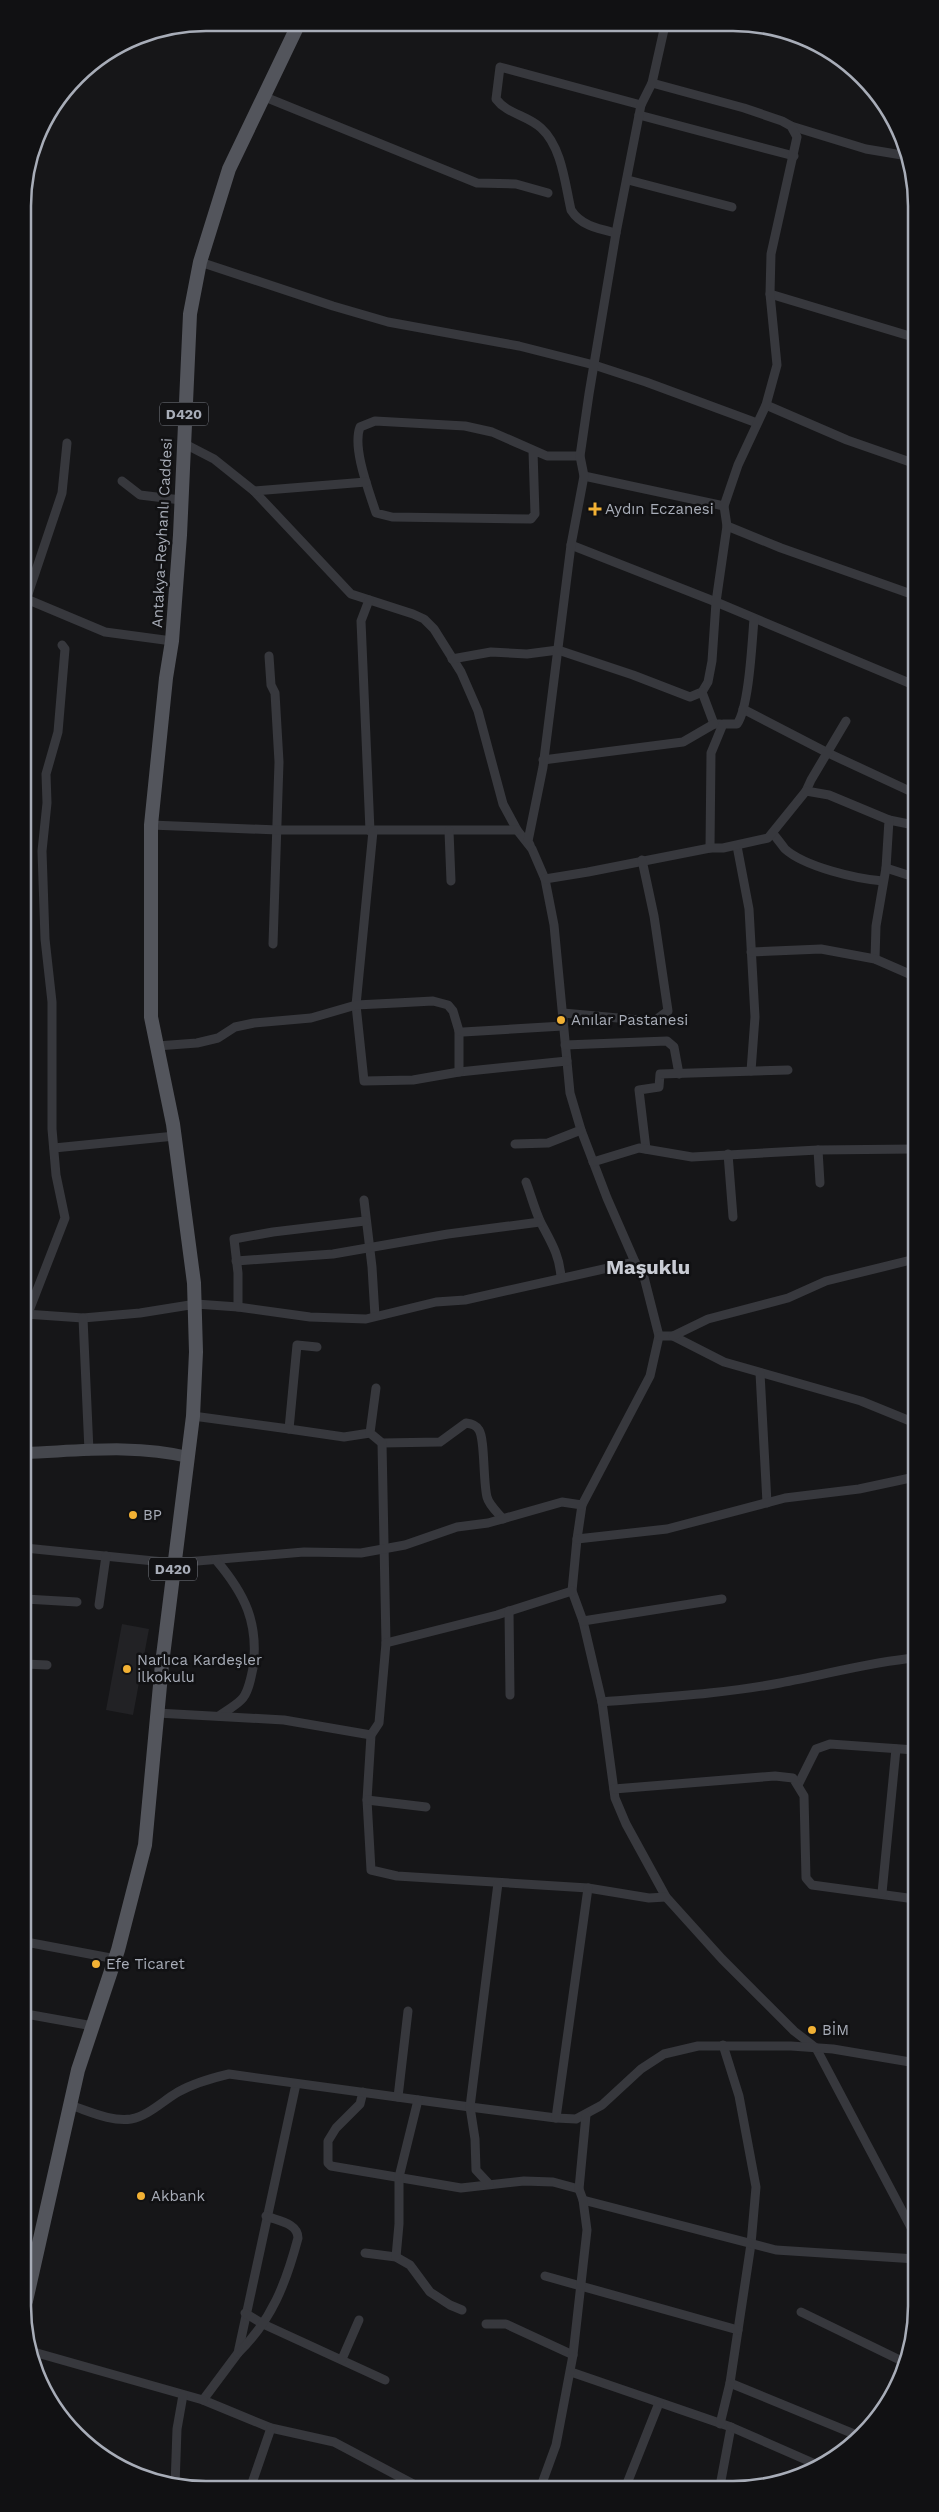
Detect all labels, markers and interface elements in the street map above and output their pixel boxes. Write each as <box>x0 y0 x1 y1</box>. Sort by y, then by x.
road number: D420 <box>160 402 208 426</box>
street label: Antakya-Reyhanlı Caddesi <box>148 437 176 629</box>
place label: Aydın Eczanesi <box>605 500 714 518</box>
marker: Aydın Eczanesi <box>589 503 601 515</box>
place label: Anılar Pastanesi <box>571 1011 688 1029</box>
marker: Anılar Pastanesi <box>555 1014 567 1026</box>
district label: Maşuklu <box>606 1255 690 1279</box>
place label: BP <box>143 1506 162 1524</box>
marker: BP <box>127 1509 139 1521</box>
road number: D420 <box>149 1558 197 1580</box>
place label: Narlıca Kardeşler İlkokulu <box>137 1651 262 1686</box>
marker: Narlıca Kardeşler İlkokulu <box>121 1663 133 1675</box>
place label: Efe Ticaret <box>106 1955 185 1973</box>
marker: Efe Ticaret <box>90 1958 102 1970</box>
place label: BİM <box>822 2021 849 2039</box>
marker: BİM <box>806 2024 818 2036</box>
place label: Akbank <box>151 2187 206 2205</box>
marker: Akbank <box>135 2190 147 2202</box>

